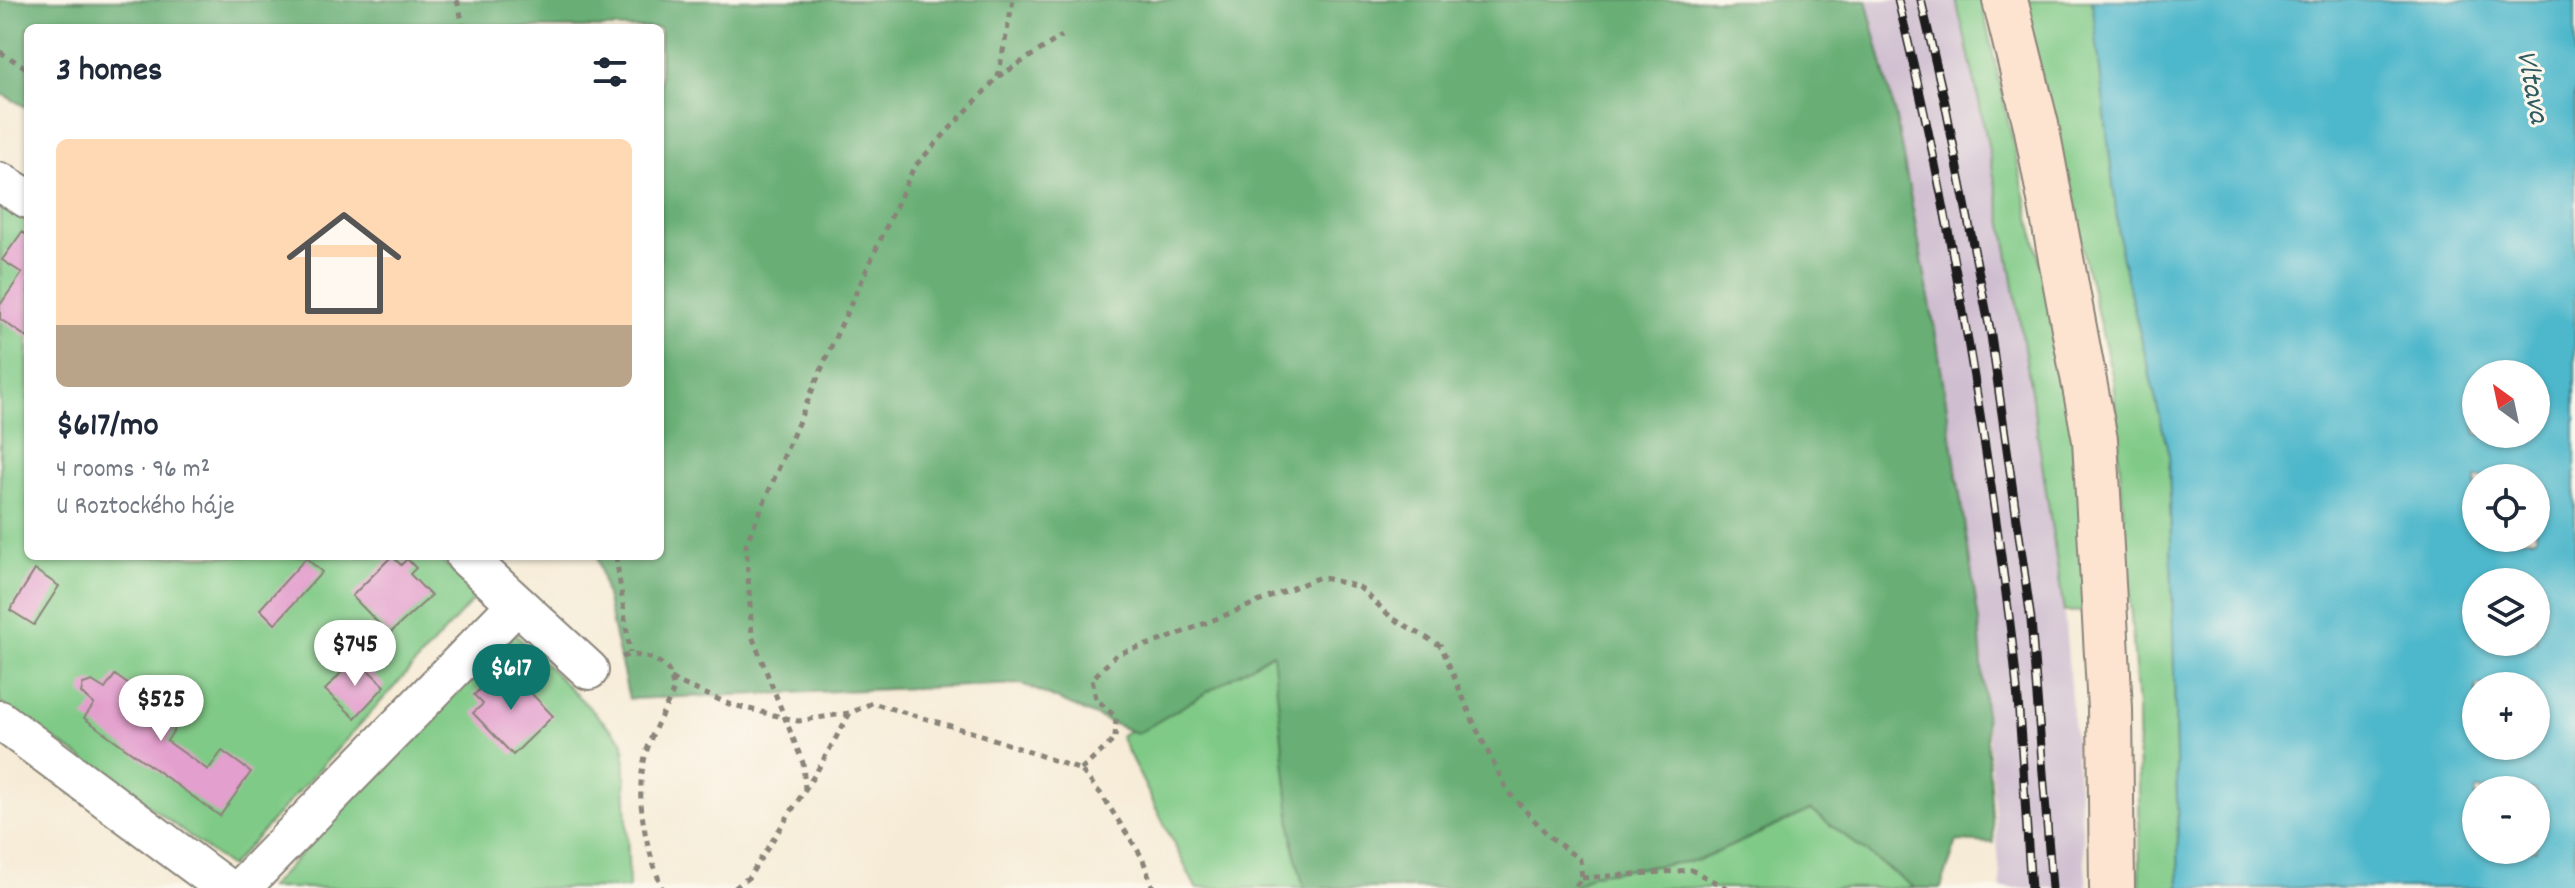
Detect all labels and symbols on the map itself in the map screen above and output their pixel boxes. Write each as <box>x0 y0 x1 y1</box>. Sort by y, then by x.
water label: Vltava <box>2502 47 2558 129</box>
north arrow <box>2462 360 2550 448</box>
pin: $745 <box>308 620 402 688</box>
pin: $617 <box>464 644 558 712</box>
pin: $525 <box>114 675 208 743</box>

